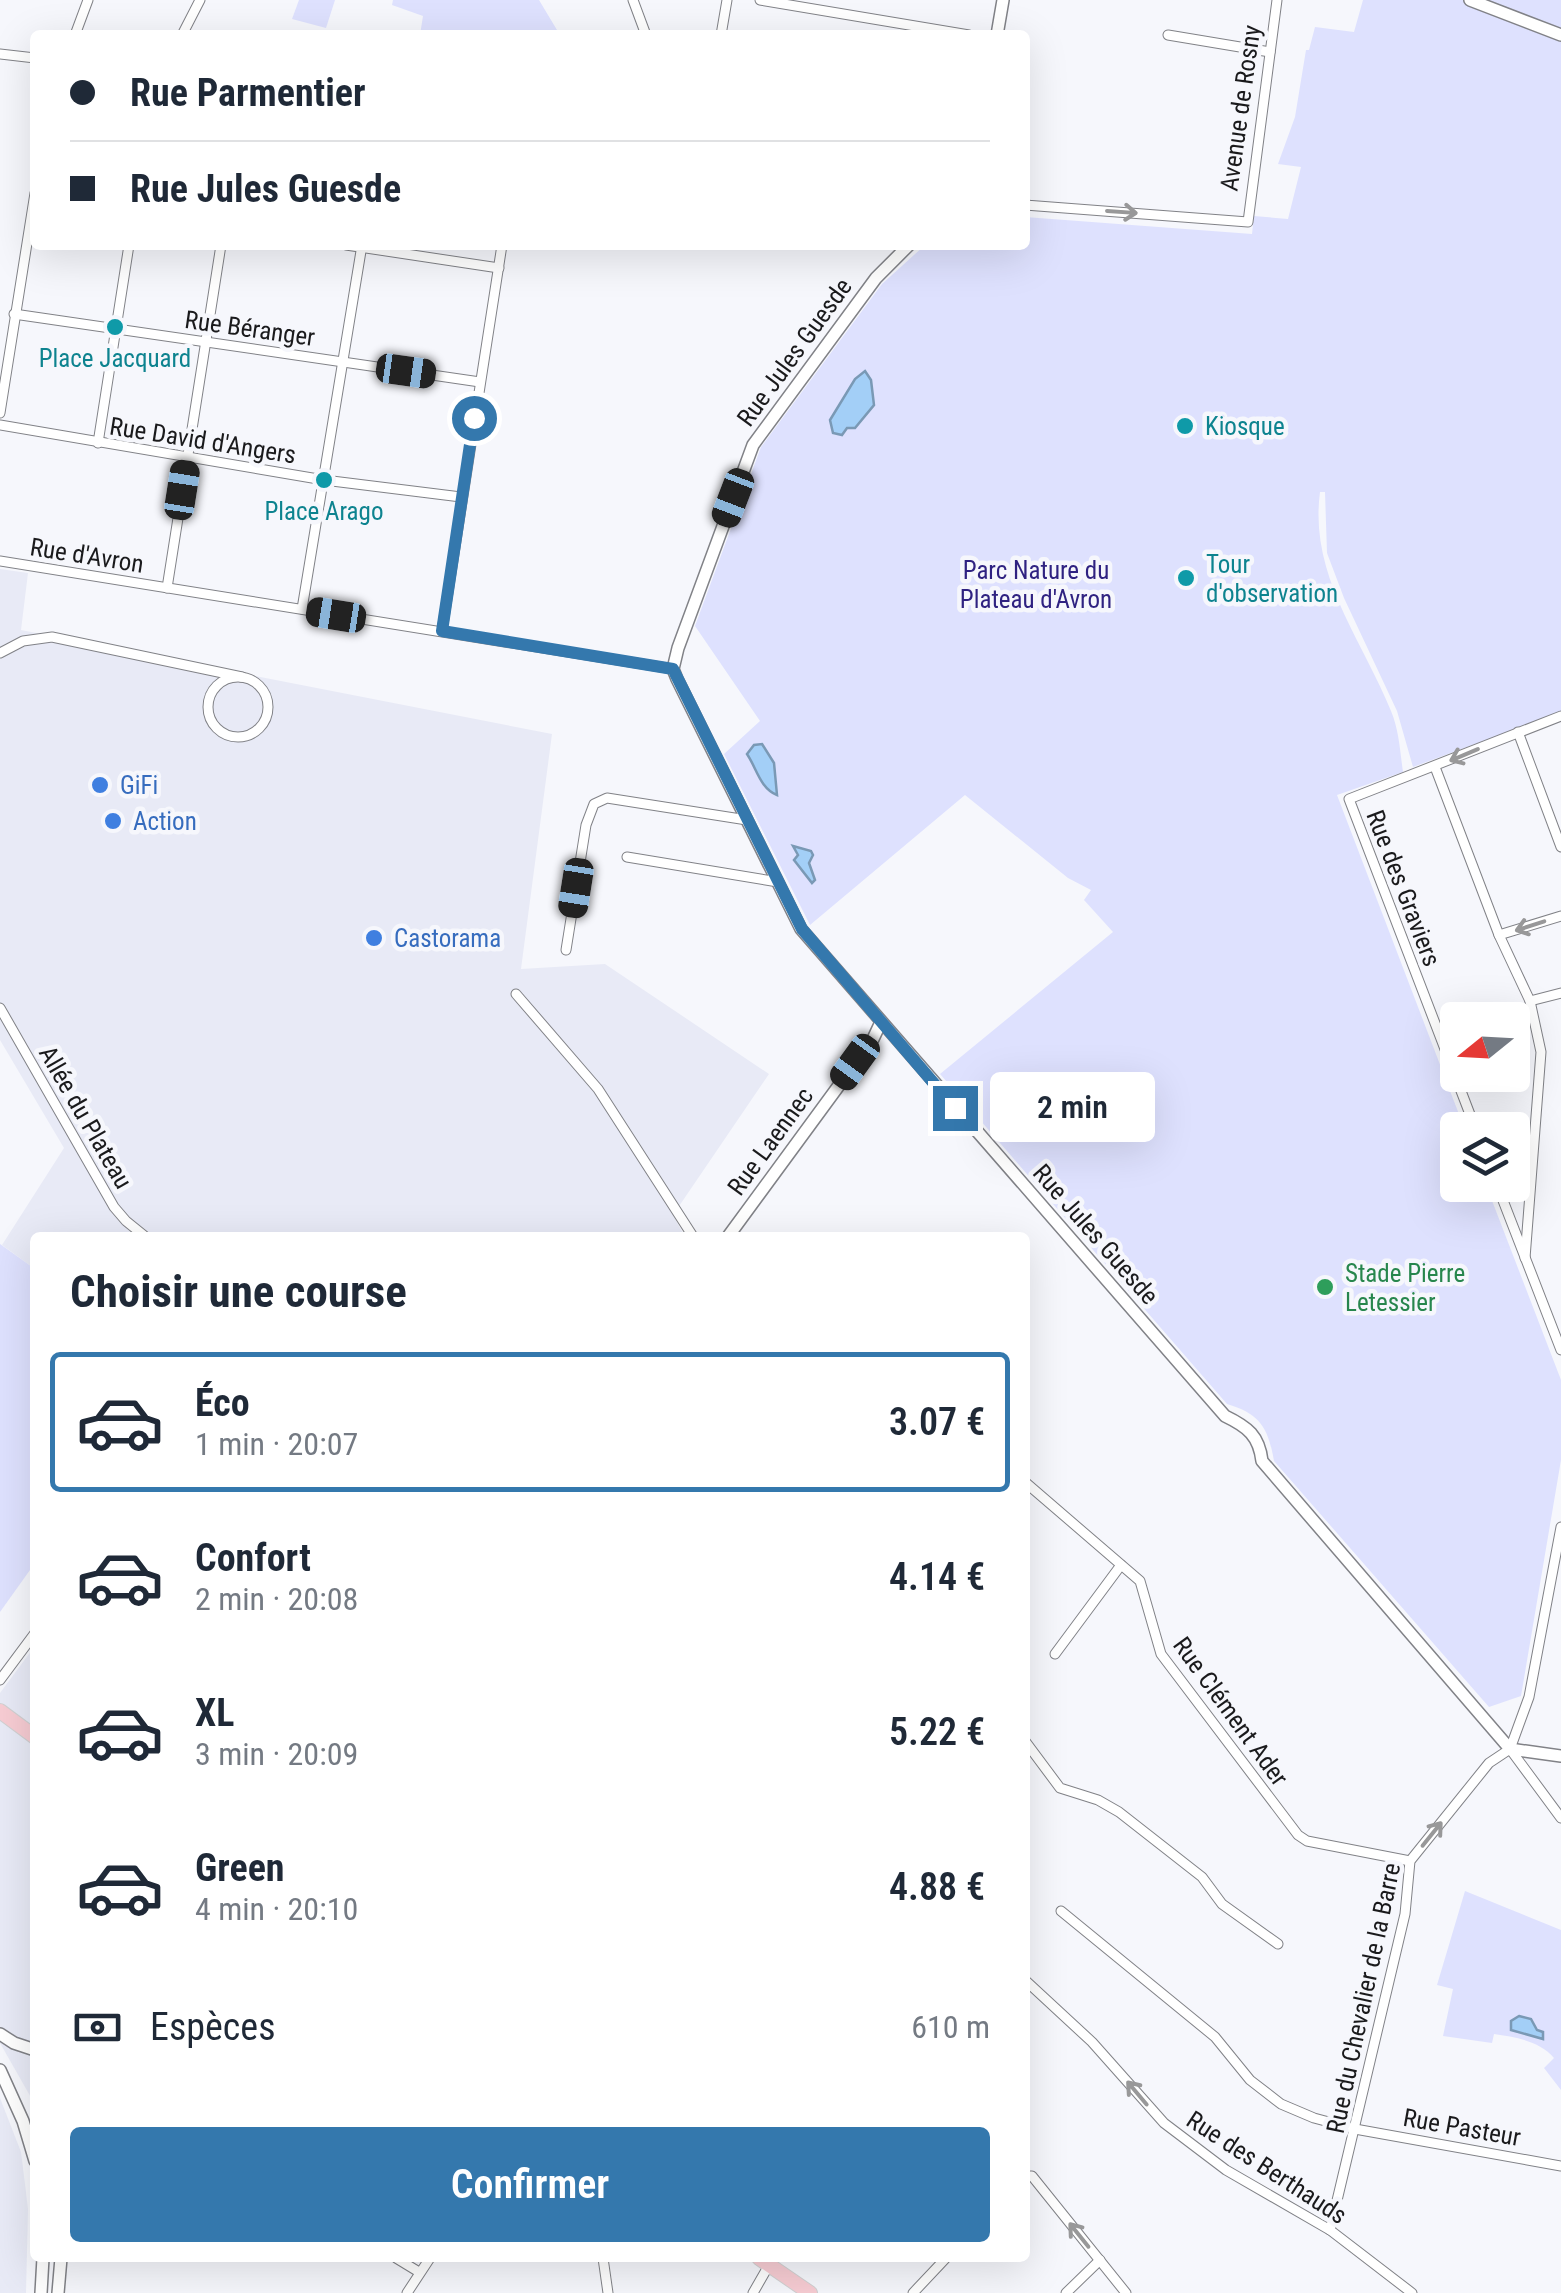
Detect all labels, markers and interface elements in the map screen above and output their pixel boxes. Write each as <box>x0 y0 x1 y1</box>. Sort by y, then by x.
street label: Avenue de Rosny <box>1214 23 1266 193</box>
text: Rue Parmentier <box>130 71 366 115</box>
text: Rue Jules Guesde <box>130 167 401 211</box>
one-way arrow <box>1106 203 1138 222</box>
street label: Rue Jules Guesde <box>731 273 858 432</box>
street label: Rue Béranger <box>183 305 317 352</box>
marker: Place Jacquard <box>104 316 126 338</box>
place label: Place Jacquard <box>39 344 191 373</box>
car <box>374 352 438 390</box>
route start <box>452 396 497 441</box>
street label: Rue David d'Angers <box>108 411 298 470</box>
place label: Kiosque <box>1205 412 1285 441</box>
marker: Kiosque <box>1174 415 1196 437</box>
car <box>162 458 202 522</box>
car <box>708 465 758 531</box>
marker: Place Arago <box>313 469 335 491</box>
place label: Place Arago <box>265 497 383 526</box>
street label: Rue d'Avron <box>28 532 146 579</box>
place label: Tour d'observation <box>1206 550 1338 608</box>
park label: Parc Nature du Plateau d'Avron <box>960 556 1112 614</box>
marker: Tour d'observation <box>1175 567 1197 589</box>
car <box>304 595 368 635</box>
one-way arrow <box>1449 747 1479 765</box>
place label: GiFi <box>120 771 158 800</box>
marker: GiFi <box>89 774 111 796</box>
street label: Rue des Graviers <box>1360 806 1447 970</box>
place label: Action <box>133 807 197 836</box>
marker: Action <box>102 810 124 832</box>
car <box>556 856 596 920</box>
one-way arrow <box>1515 919 1546 937</box>
place label: Castorama <box>394 924 501 953</box>
marker: Castorama <box>363 927 385 949</box>
north arrow <box>1440 1002 1530 1092</box>
map controls <box>1440 1002 1530 1202</box>
car <box>825 1029 885 1095</box>
street label: Allée du Plateau <box>33 1041 138 1194</box>
callout: 2 min <box>990 1073 1155 1143</box>
street label: Rue Laennec <box>722 1082 819 1201</box>
route end <box>933 1086 978 1131</box>
text: 2 min <box>1037 1088 1108 1126</box>
button: layers <box>1440 1112 1530 1202</box>
street label: Rue Jules Guesde <box>1027 1159 1164 1310</box>
place label: Stade Pierre Letessier <box>1345 1259 1465 1317</box>
text: Choisir une course <box>70 1265 407 1318</box>
marker: Stade Pierre Letessier <box>1314 1276 1336 1298</box>
icon: car <box>75 1377 165 1467</box>
text: Éco <box>195 1381 250 1425</box>
text: 3.07 € <box>889 1400 985 1444</box>
text: 1 min · 20:07 <box>195 1425 358 1463</box>
icon: car <box>75 1532 165 1622</box>
text: Confort <box>195 1536 311 1580</box>
text: 4.14 € <box>889 1555 985 1599</box>
text: 2 min · 20:08 <box>195 1580 358 1618</box>
street label: Rue Clément Ader <box>1167 1631 1294 1791</box>
icon: car <box>75 1687 165 1777</box>
text: XL <box>195 1691 234 1735</box>
text: 5.22 € <box>889 1710 985 1754</box>
text: 3 min · 20:09 <box>195 1735 358 1773</box>
one-way arrow <box>1421 1821 1443 1847</box>
icon: car <box>75 1842 165 1932</box>
text: Green <box>195 1846 285 1890</box>
street label: Rue du Chevalier de la Barre <box>1321 1860 1406 2136</box>
text: 4.88 € <box>889 1865 985 1909</box>
text: 4 min · 20:10 <box>195 1890 358 1928</box>
icon: cash <box>70 2000 125 2055</box>
text: Espèces <box>150 2005 275 2049</box>
text: 610 m <box>911 2008 990 2046</box>
one-way arrow <box>1125 2081 1148 2106</box>
street label: Rue Pasteur <box>1401 2103 1523 2152</box>
street label: Rue des Berthauds <box>1181 2105 1352 2230</box>
button: Confirmer <box>70 2127 990 2242</box>
one-way arrow <box>1068 2222 1090 2248</box>

